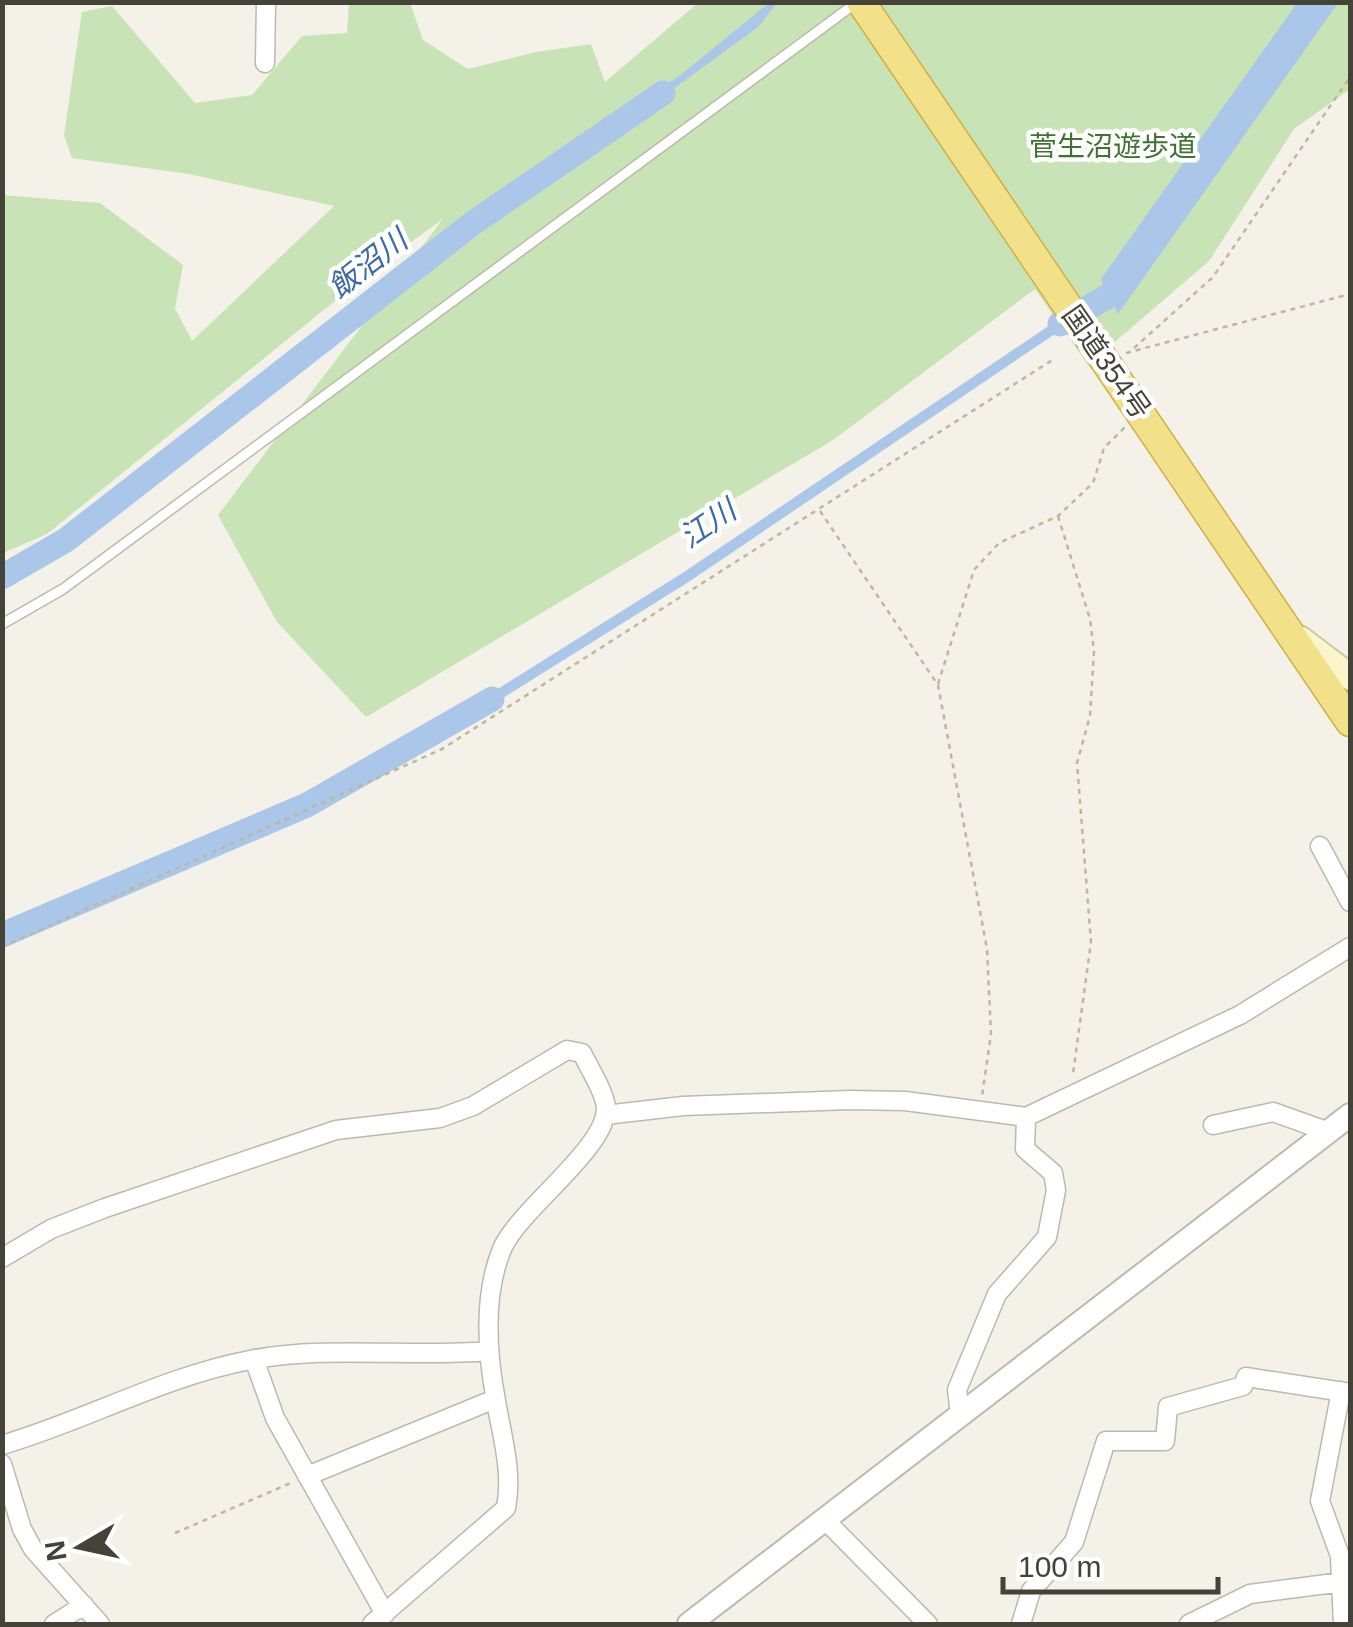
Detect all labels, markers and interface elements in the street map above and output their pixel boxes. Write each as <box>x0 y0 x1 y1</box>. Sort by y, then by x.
park label: 菅生沼遊歩道 <box>1029 131 1197 162</box>
water label: 飯沼川 <box>322 221 416 304</box>
street label: 国道354号 <box>1056 300 1157 425</box>
water label: 江川 <box>674 491 744 554</box>
north arrow <box>30 1497 130 1597</box>
scale bar <box>1003 1532 1218 1594</box>
text: N <box>39 1538 73 1563</box>
text: 100 m <box>1018 1550 1101 1583</box>

